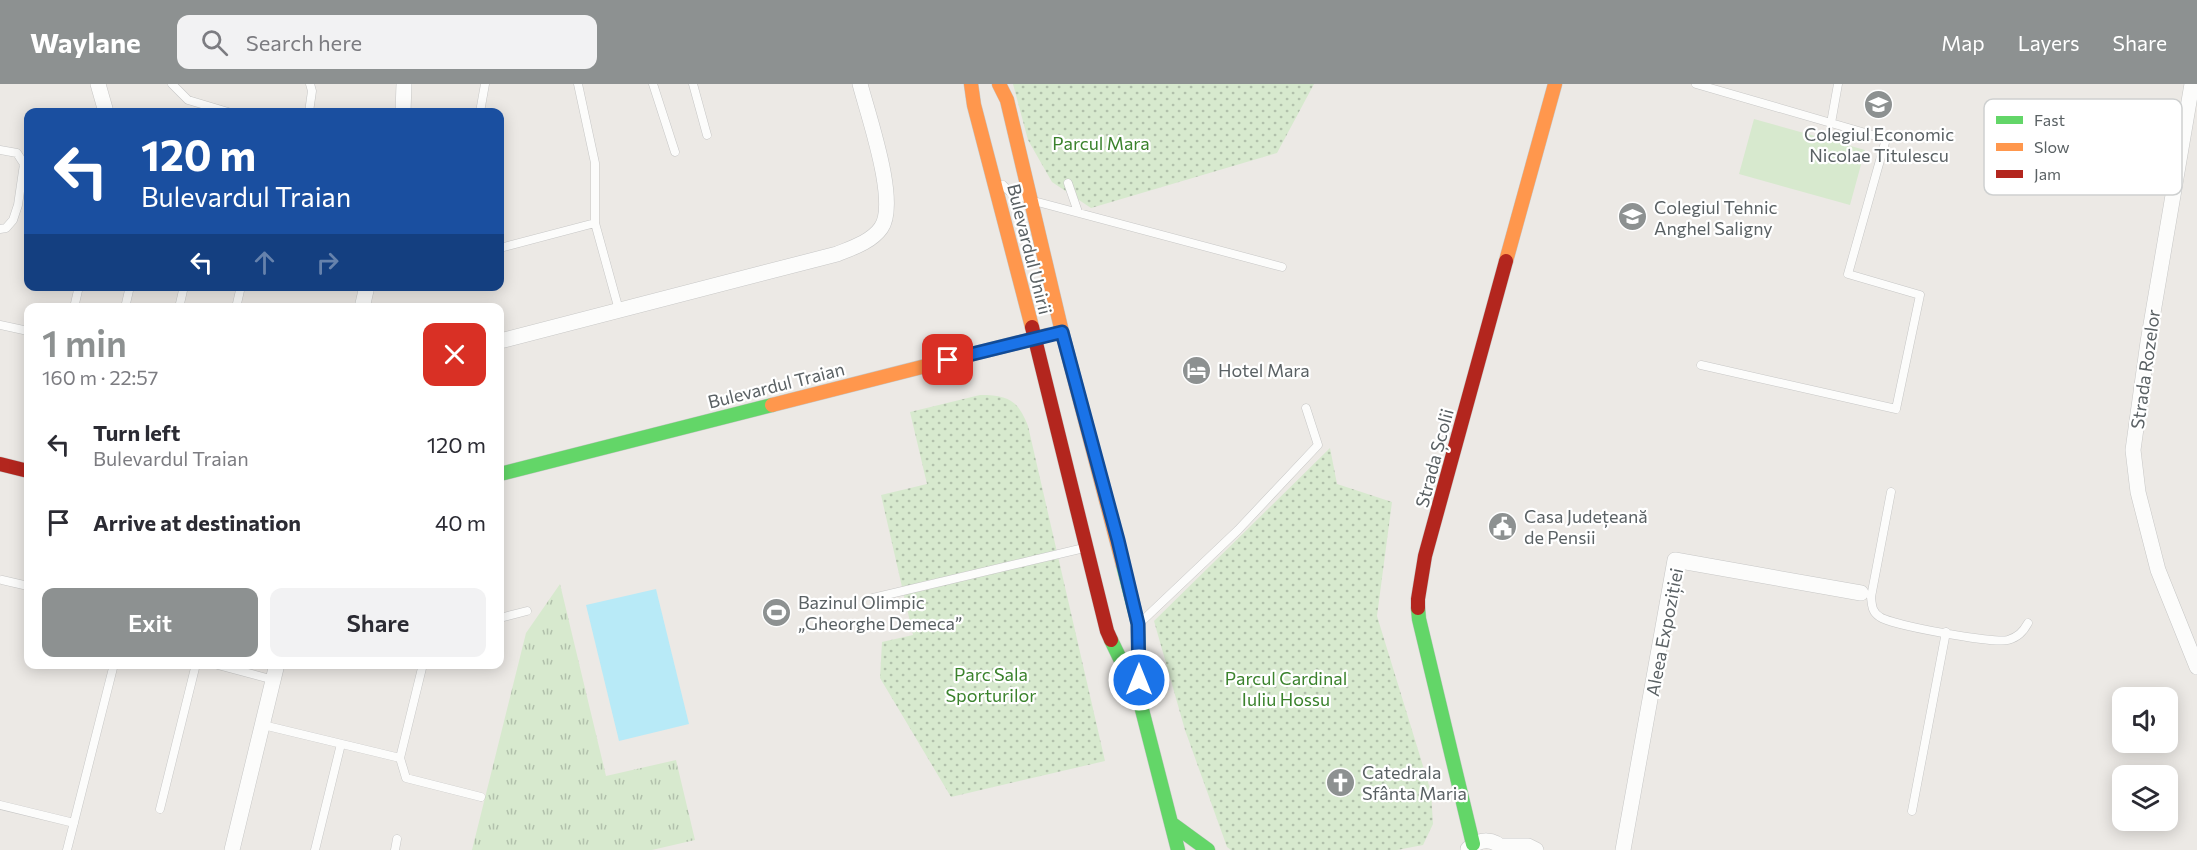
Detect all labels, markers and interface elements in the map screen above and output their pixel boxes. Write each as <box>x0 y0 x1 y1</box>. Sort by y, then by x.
search box <box>177 15 597 69</box>
text: Waylane <box>30 25 141 59</box>
icon: search <box>198 26 231 59</box>
text: Search here <box>246 29 362 56</box>
text: Map <box>1941 30 1985 55</box>
text: Layers <box>2018 30 2080 55</box>
text: Share <box>2113 30 2167 55</box>
school or university icon: Colegiul Economic Nicolae Titulescu <box>1863 89 1895 121</box>
legend <box>1984 99 2182 195</box>
text: Fast <box>2034 110 2065 129</box>
place label: Colegiul Economic Nicolae Titulescu <box>1804 123 1954 166</box>
text: 120 m <box>141 128 256 180</box>
icon: left <box>42 132 120 210</box>
park label: Parcul Mara <box>1052 132 1150 154</box>
text: Slow <box>2034 137 2070 156</box>
text: Jam <box>2034 164 2061 183</box>
text: Bulevardul Traian <box>141 180 351 213</box>
street label: Bulevardul Unirii <box>1003 181 1057 317</box>
place label: Colegiul Tehnic Anghel Saligny <box>1654 196 1778 239</box>
school or university icon: Colegiul Tehnic Anghel Saligny <box>1617 201 1649 233</box>
icon: left <box>185 246 218 279</box>
icon: ahead <box>248 246 281 279</box>
icon: right <box>311 246 344 279</box>
street label: Strada Rozelor <box>2126 308 2164 430</box>
text: 1 min <box>42 320 127 364</box>
button: close <box>423 323 486 386</box>
pin <box>922 334 973 385</box>
icon: arrive <box>931 343 964 376</box>
hotel icon: Hotel Mara <box>1181 354 1213 386</box>
street label: Bulevardul Traian <box>705 357 847 413</box>
place label: Hotel Mara <box>1218 359 1310 381</box>
text: 160 m · 22:57 <box>42 365 158 389</box>
street label: Strada Școlii <box>1410 406 1459 510</box>
text: Turn left <box>93 419 180 446</box>
icon: left <box>42 428 75 461</box>
text: 120 m <box>427 431 486 458</box>
text: Bulevardul Traian <box>93 446 249 470</box>
place label: Casa Județeană de Pensii <box>1524 505 1648 548</box>
icon: arrive <box>42 506 75 539</box>
text: Arrive at destination <box>93 509 301 536</box>
text: 40 m <box>435 509 486 536</box>
public building icon: Casa Județeană de Pensii <box>1487 510 1519 542</box>
street label: Aleea Expoziției <box>1641 566 1688 698</box>
button: Exit <box>42 588 258 657</box>
button: Share <box>270 588 486 657</box>
place label: Bazinul Olimpic „Gheorghe Demeca” <box>798 591 962 634</box>
sports icon: Bazinul Olimpic „Gheorghe Demeca” <box>761 596 793 628</box>
position arrow <box>1107 648 1171 712</box>
park label: Parc Sala Sporturilor <box>946 663 1036 706</box>
park label: Parcul Cardinal Iuliu Hossu <box>1225 667 1347 710</box>
map controls <box>2112 687 2178 831</box>
button: sound <box>2112 687 2178 753</box>
place label: Catedrala Sfânta Maria <box>1362 761 1467 804</box>
button: layers <box>2112 765 2178 831</box>
church icon: Catedrala Sfânta Maria <box>1325 766 1357 798</box>

